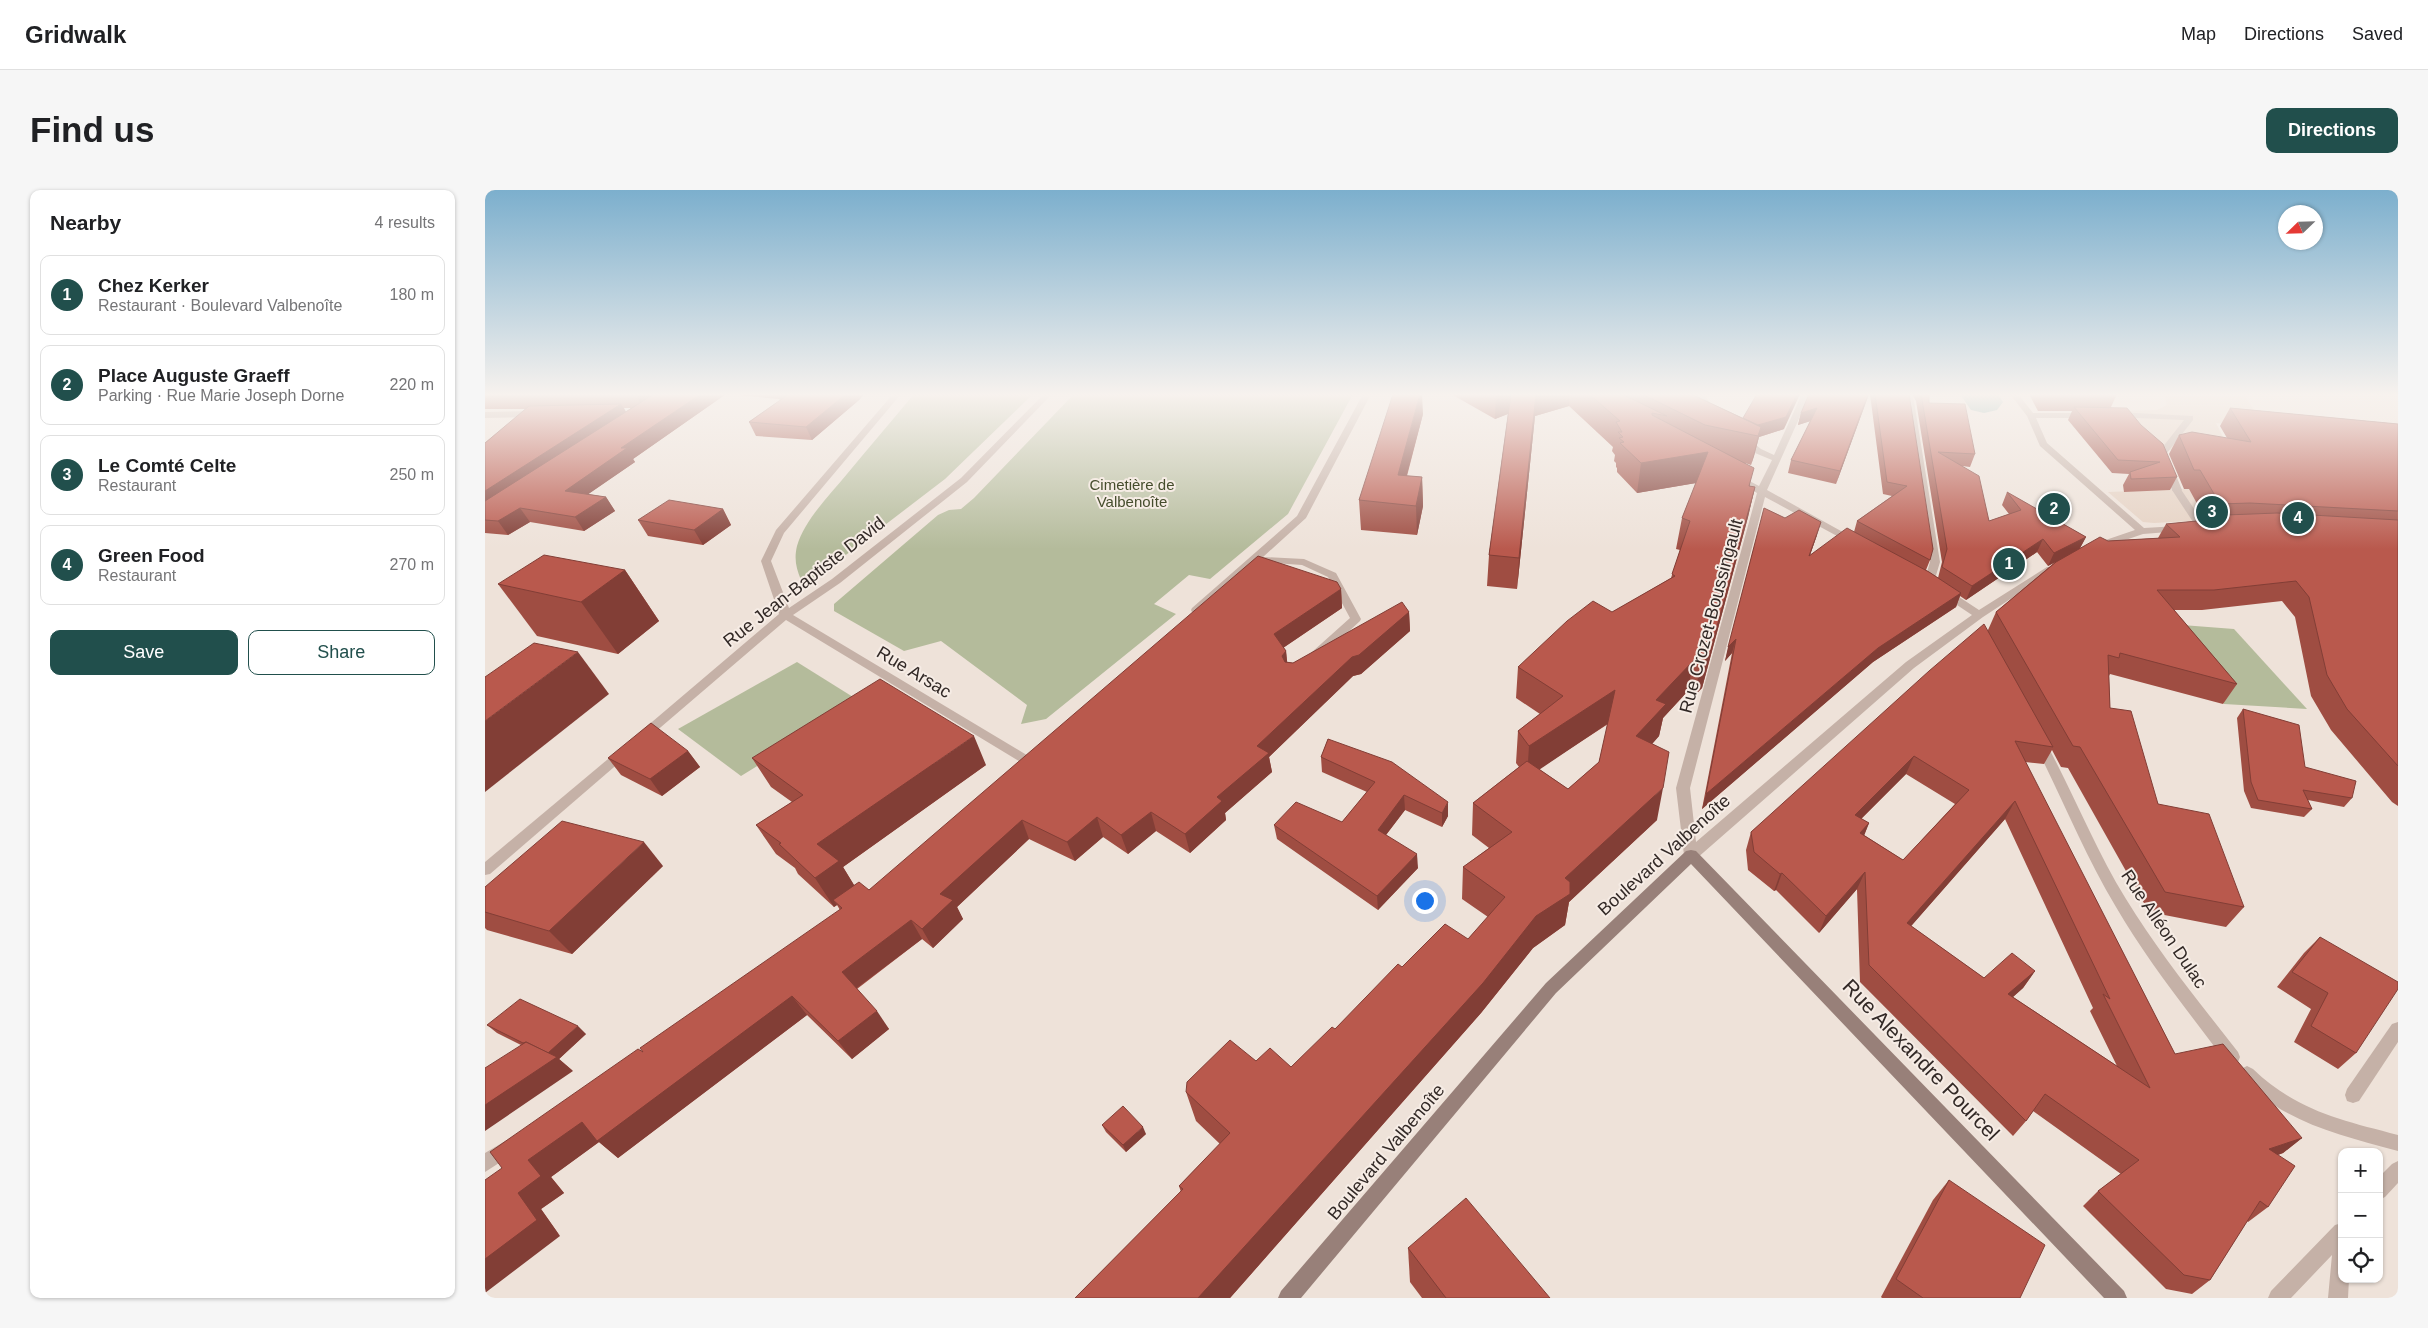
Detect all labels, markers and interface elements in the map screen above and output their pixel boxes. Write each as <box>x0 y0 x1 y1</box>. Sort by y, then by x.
text: Gridwalk <box>25 21 126 48</box>
text: Map <box>2181 24 2216 44</box>
text: Directions <box>2244 24 2324 44</box>
text: Saved <box>2352 24 2403 44</box>
button: Directions <box>2266 108 2398 153</box>
text: Find us <box>30 110 154 149</box>
north arrow <box>2278 205 2323 250</box>
text: Nearby <box>50 211 121 234</box>
text: 4 results <box>375 214 435 231</box>
text: Chez Kerker <box>98 275 209 296</box>
text: 1 <box>63 286 71 303</box>
text: 180 m <box>390 286 434 303</box>
text: Restaurant · Boulevard Valbenoîte <box>98 297 342 314</box>
text: Place Auguste Graeff <box>98 365 289 386</box>
text: 2 <box>63 376 71 393</box>
text: 220 m <box>390 376 434 393</box>
text: Parking · Rue Marie Joseph Dorne <box>98 387 344 404</box>
text: Le Comté Celte <box>98 455 236 476</box>
text: 3 <box>63 466 71 483</box>
text: 250 m <box>390 466 434 483</box>
park label: Cimetière de Valbenoîte <box>1089 476 1175 510</box>
text: Restaurant <box>98 477 176 494</box>
pin: 2 <box>2038 490 2070 528</box>
pin: 3 <box>2196 493 2228 531</box>
pin: 4 <box>2282 499 2314 537</box>
street label: Rue Jean-Baptiste David <box>719 513 889 651</box>
street label: Rue Crozet-Boussingault <box>1675 517 1747 715</box>
text: Green Food <box>98 545 205 566</box>
pin: 1 <box>1993 545 2025 583</box>
text: 4 <box>63 556 71 573</box>
text: 270 m <box>390 556 434 573</box>
text: Restaurant <box>98 567 176 584</box>
button: Save <box>50 630 238 675</box>
button: Share <box>248 630 435 675</box>
street label: Rue Arsac <box>873 642 955 702</box>
street label: Boulevard Valbenoîte <box>1594 790 1734 920</box>
street label: Rue Alléon Dulac <box>2117 866 2211 992</box>
your location <box>1412 888 1438 914</box>
street label: Rue Alexandre Pourcel <box>1838 974 2004 1145</box>
street label: Boulevard Valbenoîte <box>1323 1080 1449 1224</box>
map controls <box>2338 1148 2383 1283</box>
button: + <box>2338 1148 2383 1193</box>
button: − <box>2338 1193 2383 1238</box>
button: locate <box>2338 1238 2383 1283</box>

